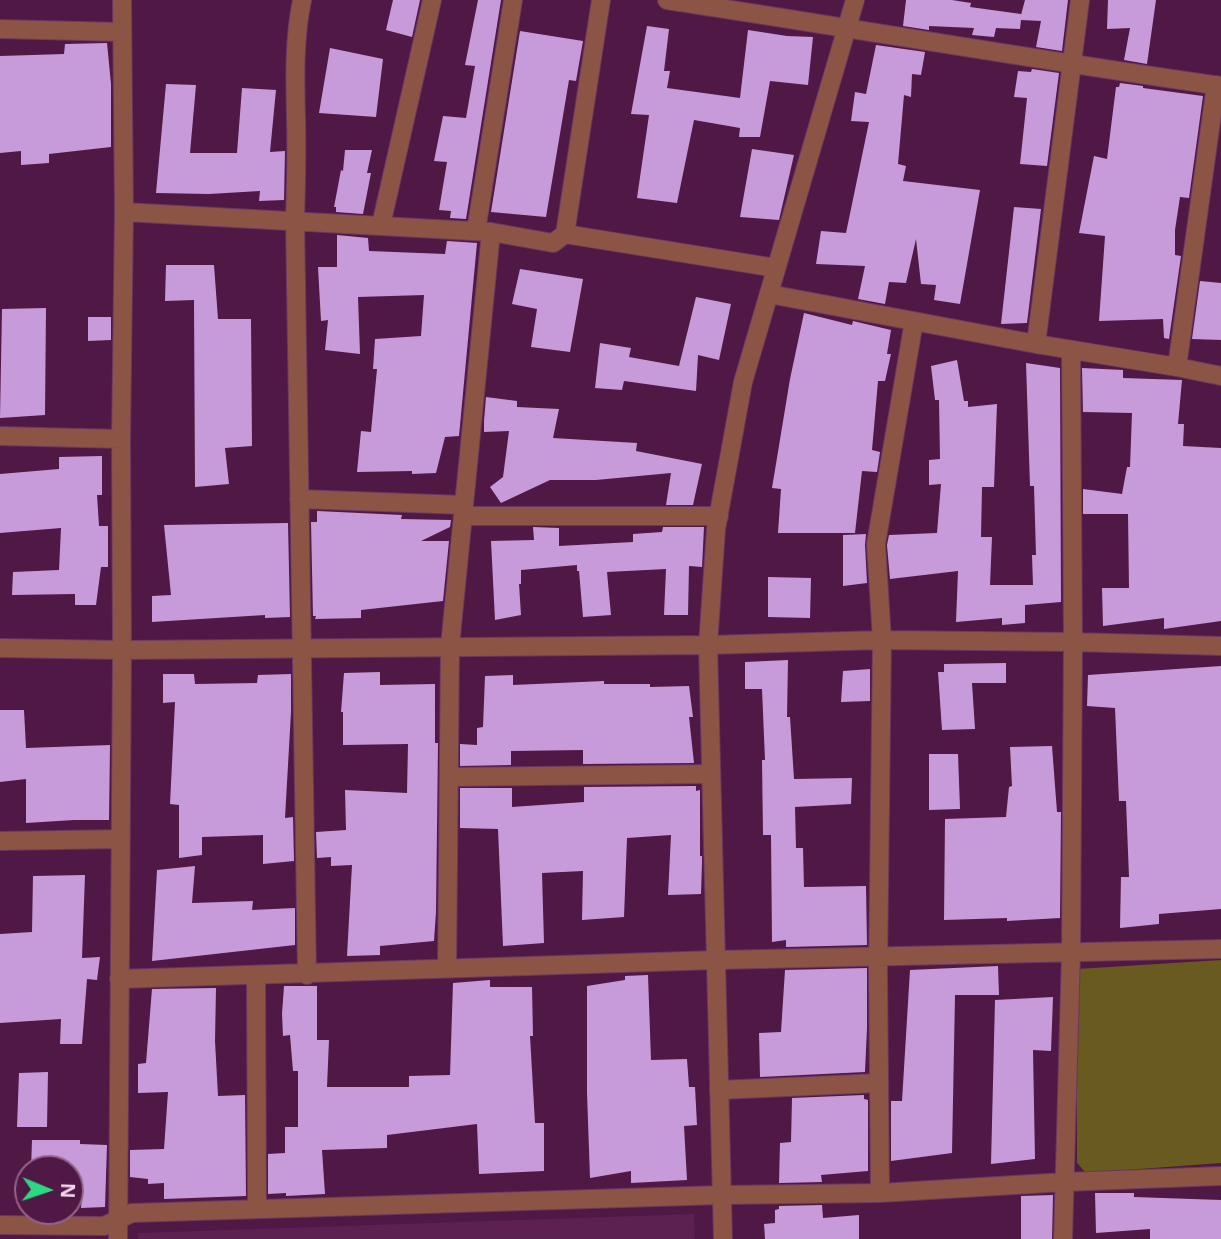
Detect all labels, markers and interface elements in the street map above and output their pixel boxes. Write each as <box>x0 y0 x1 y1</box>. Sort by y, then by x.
north arrow <box>14 1155 84 1225</box>
text: N <box>55 1182 81 1199</box>

